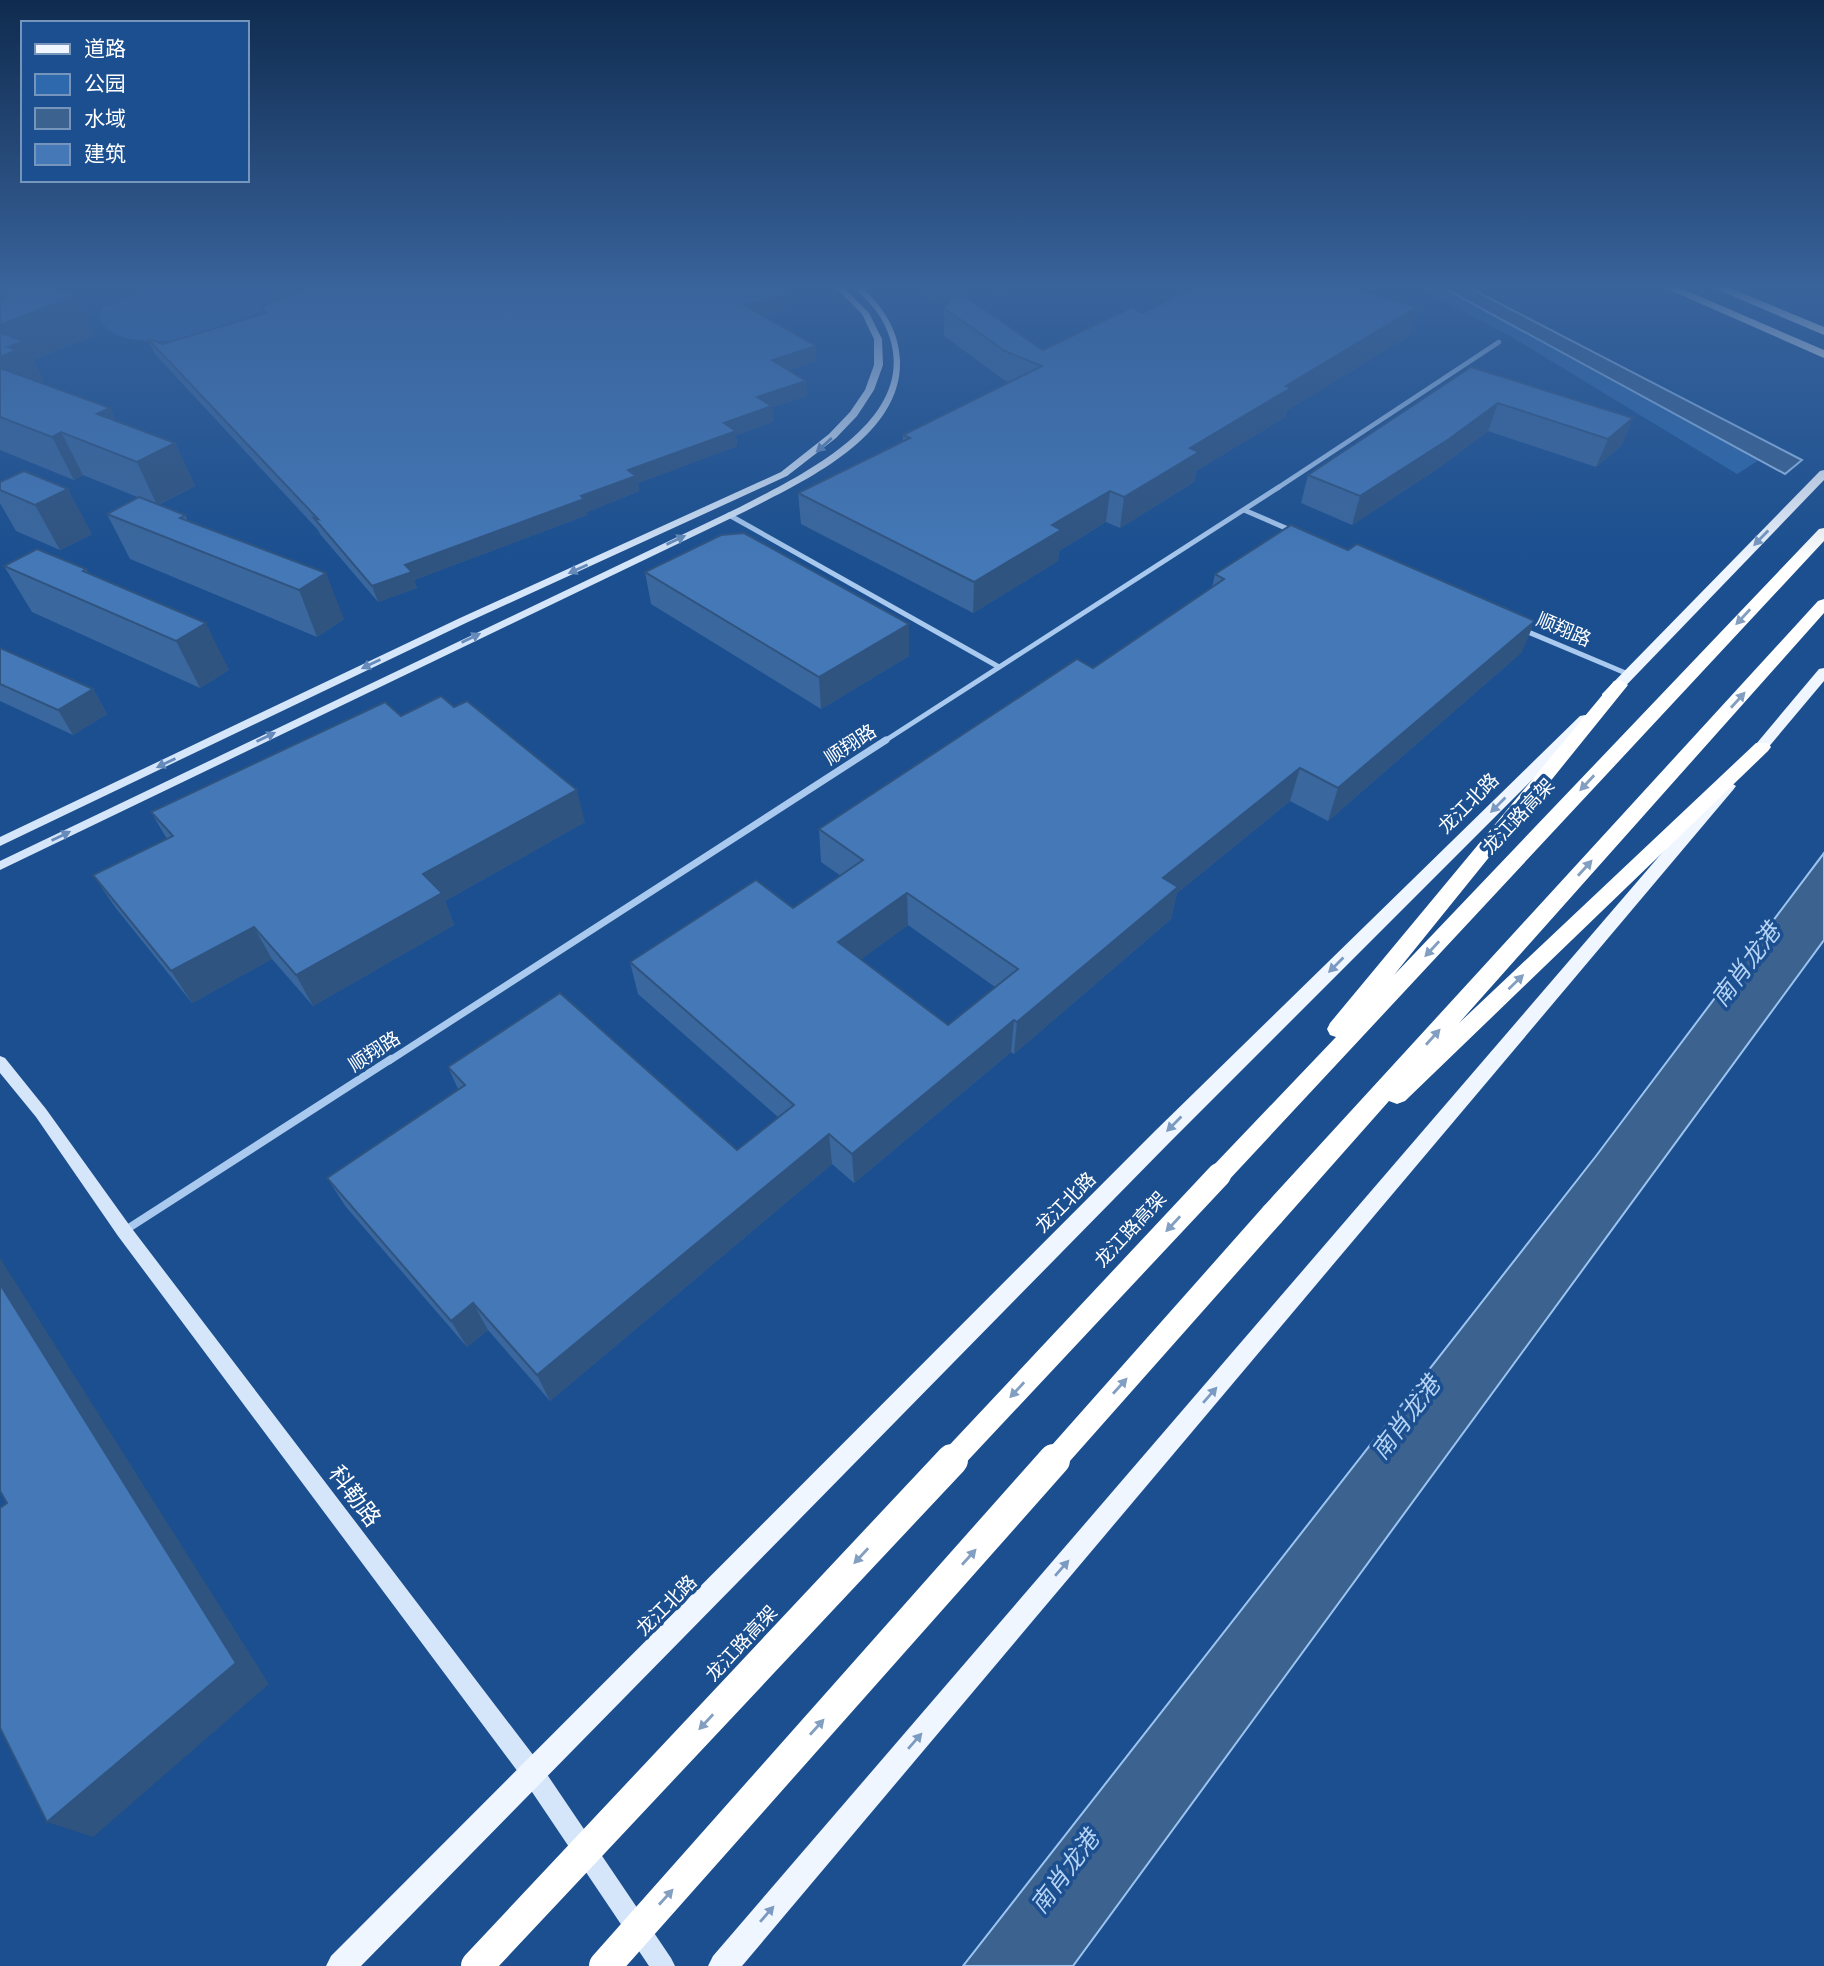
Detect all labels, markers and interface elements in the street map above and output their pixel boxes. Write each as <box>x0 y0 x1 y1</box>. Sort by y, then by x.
legend <box>21 21 248 182</box>
text: 道路 <box>84 36 126 61</box>
text: 公园 <box>84 71 126 96</box>
text: 水域 <box>84 106 126 131</box>
text: 建筑 <box>84 141 126 166</box>
one-way arrow <box>816 436 833 452</box>
one-way arrow <box>1753 529 1769 546</box>
one-way arrow <box>666 534 686 546</box>
one-way arrow <box>567 564 588 575</box>
street label: 顺翔路 <box>1533 608 1595 651</box>
one-way arrow <box>1735 608 1751 626</box>
one-way arrow <box>461 633 481 644</box>
one-way arrow <box>361 659 381 670</box>
one-way arrow <box>1729 691 1745 708</box>
street label: 顺翔路 <box>820 719 880 770</box>
one-way arrow <box>256 732 276 743</box>
one-way arrow <box>156 757 176 768</box>
street label: 龙江北路 <box>1433 768 1503 838</box>
street label: 龙江路高架 <box>1478 774 1559 859</box>
one-way arrow <box>1580 774 1596 791</box>
one-way arrow <box>1490 797 1506 813</box>
one-way arrow <box>51 830 72 841</box>
one-way arrow <box>1577 859 1593 877</box>
water label: 南肖龙港 <box>1706 916 1788 1012</box>
one-way arrow <box>1423 940 1440 957</box>
one-way arrow <box>1328 956 1345 972</box>
one-way arrow <box>1507 974 1524 990</box>
street label: 顺翔路 <box>344 1026 404 1077</box>
one-way arrow <box>1424 1029 1440 1046</box>
one-way arrow <box>1166 1116 1183 1132</box>
street label: 龙江北路 <box>1030 1167 1100 1237</box>
street label: 龙江路高架 <box>1090 1187 1171 1272</box>
one-way arrow <box>1165 1215 1181 1232</box>
water label: 南肖龙港 <box>1366 1369 1448 1465</box>
one-way arrow <box>1112 1378 1127 1395</box>
one-way arrow <box>1009 1381 1025 1399</box>
one-way arrow <box>1202 1386 1218 1404</box>
street label: 科勒路 <box>323 1461 386 1532</box>
one-way arrow <box>854 1547 870 1564</box>
one-way arrow <box>960 1548 976 1565</box>
one-way arrow <box>1055 1559 1070 1577</box>
street label: 龙江北路 <box>631 1570 701 1640</box>
street label: 龙江路高架 <box>701 1601 782 1686</box>
one-way arrow <box>698 1713 714 1730</box>
one-way arrow <box>809 1718 825 1735</box>
one-way arrow <box>907 1732 923 1750</box>
water label: 南肖龙港 <box>1025 1823 1107 1919</box>
one-way arrow <box>658 1888 674 1906</box>
one-way arrow <box>759 1905 775 1923</box>

